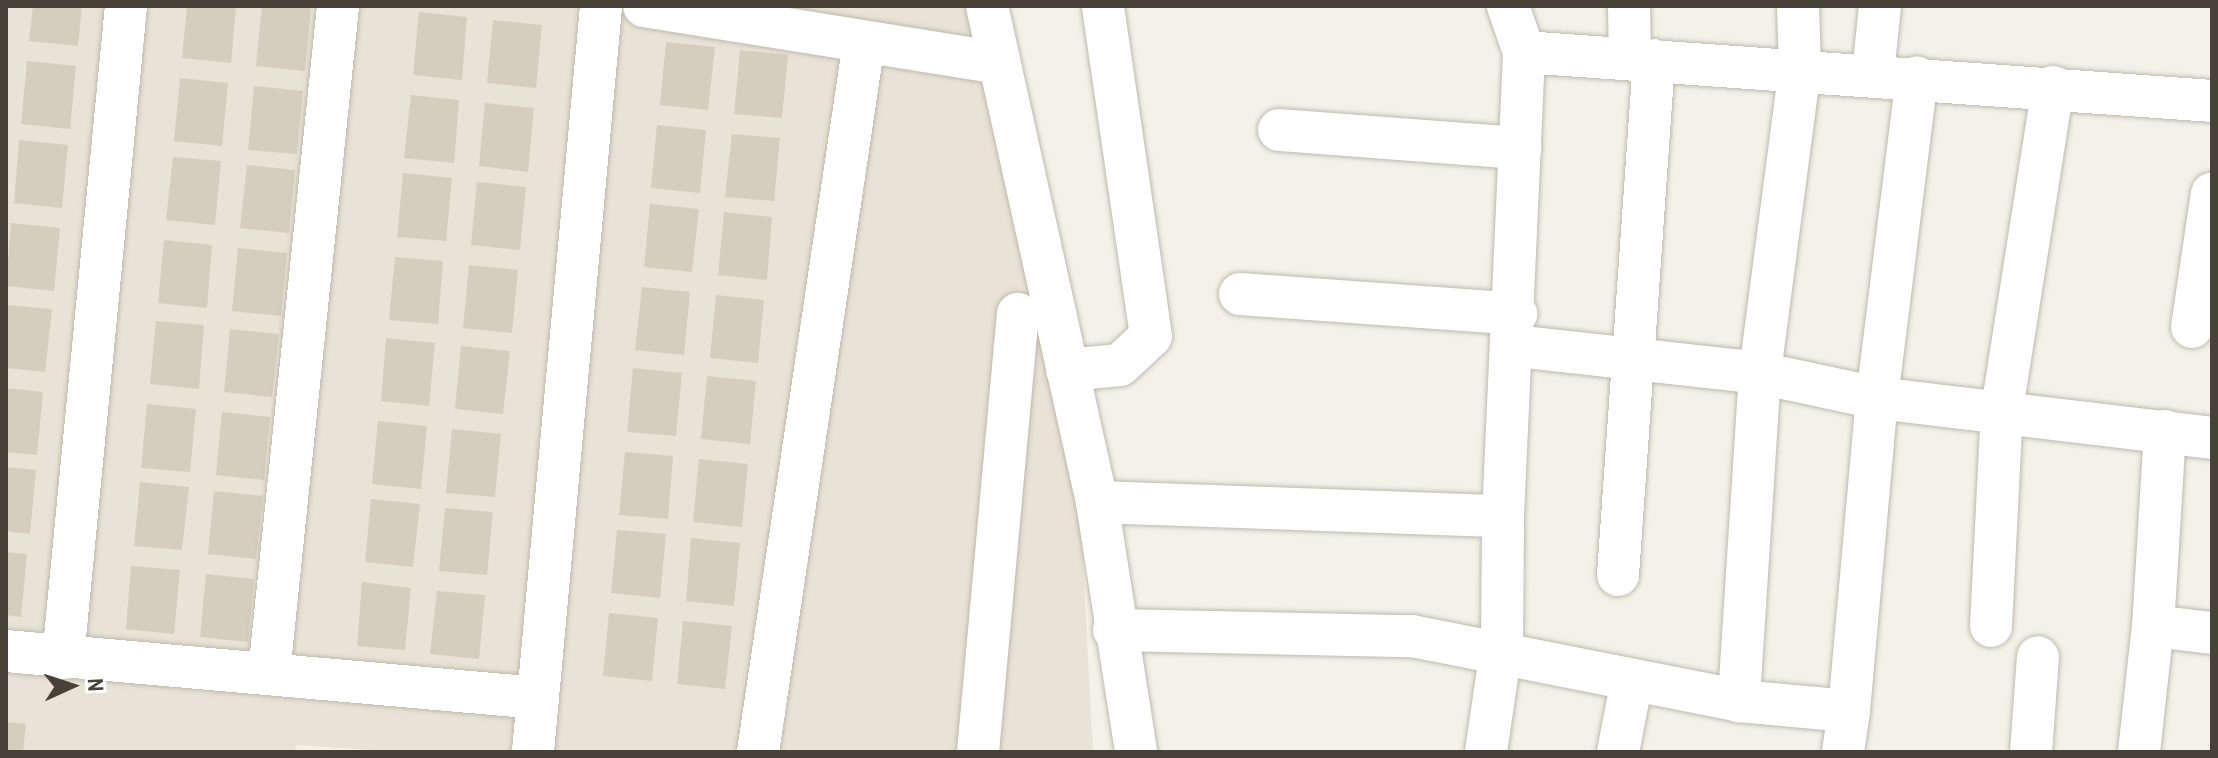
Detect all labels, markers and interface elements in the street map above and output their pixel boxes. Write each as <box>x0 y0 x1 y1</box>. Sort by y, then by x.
north arrow <box>32 646 112 726</box>
text: N <box>81 677 111 692</box>

